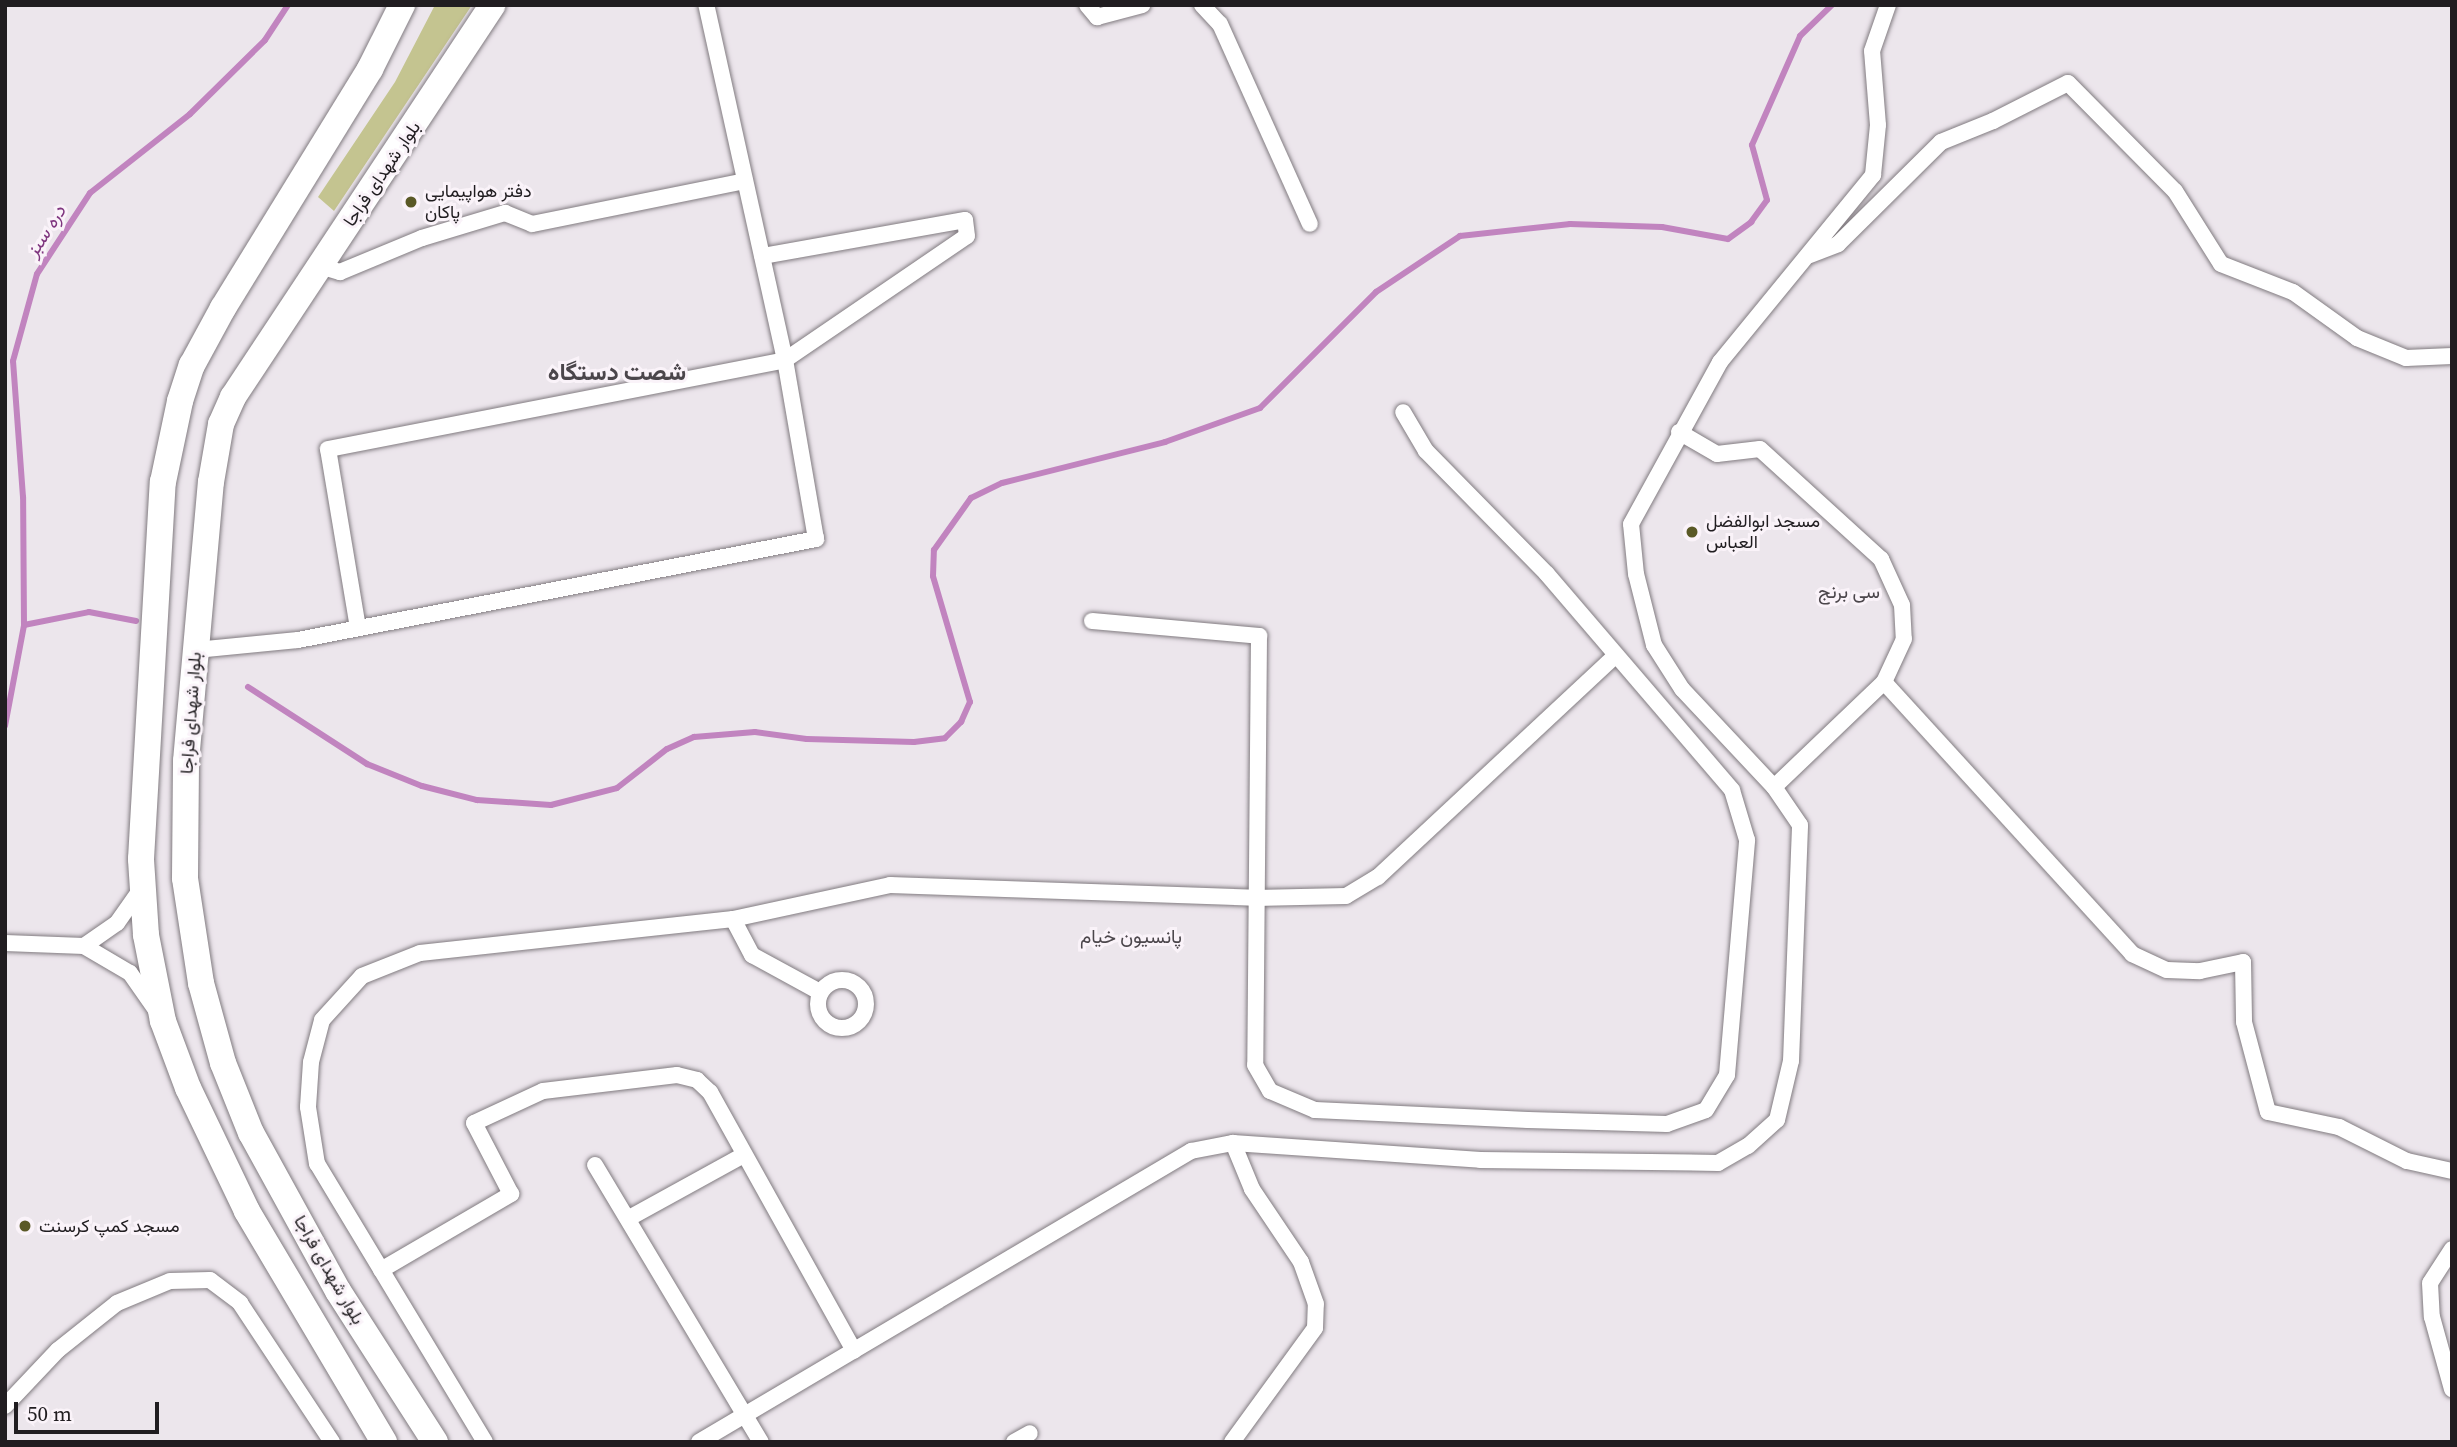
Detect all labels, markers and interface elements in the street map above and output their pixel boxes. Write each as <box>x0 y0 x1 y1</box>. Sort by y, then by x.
street label: بلوار شهدای فراجا <box>339 117 425 231</box>
place label: دفتر هواپیمایی پاکان <box>425 181 532 224</box>
marker: دفتر هواپیمایی پاکان <box>403 194 419 210</box>
water label: دره سبز <box>21 201 71 261</box>
district label: شصت دستگاه <box>548 358 686 386</box>
place label: مسجد ابوالفضل العباس <box>1706 511 1820 554</box>
marker: مسجد ابوالفضل العباس <box>1684 524 1700 540</box>
district label: سی برنج <box>1818 581 1880 603</box>
street label: بلوار شهدای فراجا <box>176 651 206 775</box>
district label: پانسیون خیام <box>1080 926 1182 948</box>
street label: بلوار شهدای فراجا <box>289 1212 369 1328</box>
place label: مسجد کمپ کرسنت <box>39 1215 180 1237</box>
marker: مسجد کمپ کرسنت <box>17 1218 33 1234</box>
scale bar <box>18 1388 163 1432</box>
text: 50 m <box>27 1399 72 1428</box>

